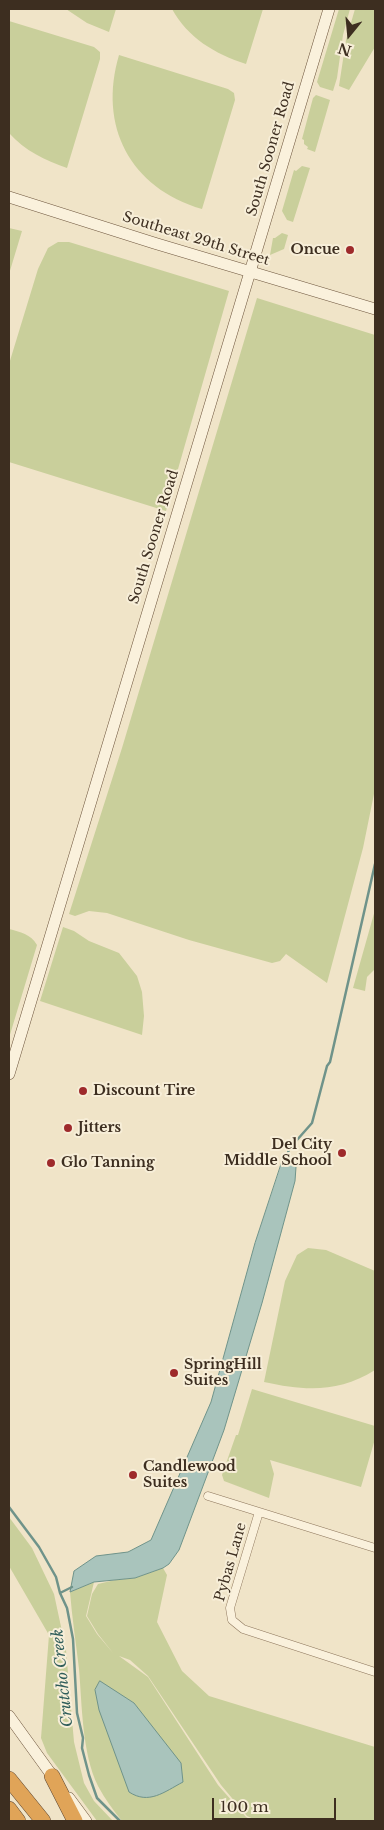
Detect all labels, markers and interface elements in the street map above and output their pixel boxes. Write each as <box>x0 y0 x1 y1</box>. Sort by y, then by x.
north arrow <box>324 10 374 60</box>
text: N <box>336 39 354 60</box>
street label: South Sooner Road <box>244 80 298 218</box>
street label: Southeast 29th Street <box>121 209 271 269</box>
place label: Oncue <box>291 242 340 258</box>
marker: Oncue <box>344 244 356 256</box>
street label: South Sooner Road <box>126 468 182 606</box>
place label: Discount Tire <box>93 1083 195 1099</box>
marker: Discount Tire <box>77 1085 89 1097</box>
place label: Jitters <box>78 1120 121 1136</box>
marker: Jitters <box>62 1122 74 1134</box>
place label: Del City Middle School <box>224 1137 332 1170</box>
marker: Del City Middle School <box>336 1147 348 1159</box>
place label: Glo Tanning <box>61 1155 154 1171</box>
marker: Glo Tanning <box>45 1157 57 1169</box>
place label: SpringHill Suites <box>184 1357 262 1390</box>
marker: SpringHill Suites <box>168 1367 180 1379</box>
place label: Candlewood Suites <box>143 1459 236 1491</box>
marker: Candlewood Suites <box>127 1469 139 1481</box>
street label: Pybas Lane <box>212 1521 250 1603</box>
water label: Crutcho Creek <box>49 1628 77 1728</box>
scale bar <box>214 1788 338 1820</box>
text: 100 m <box>220 1797 269 1816</box>

